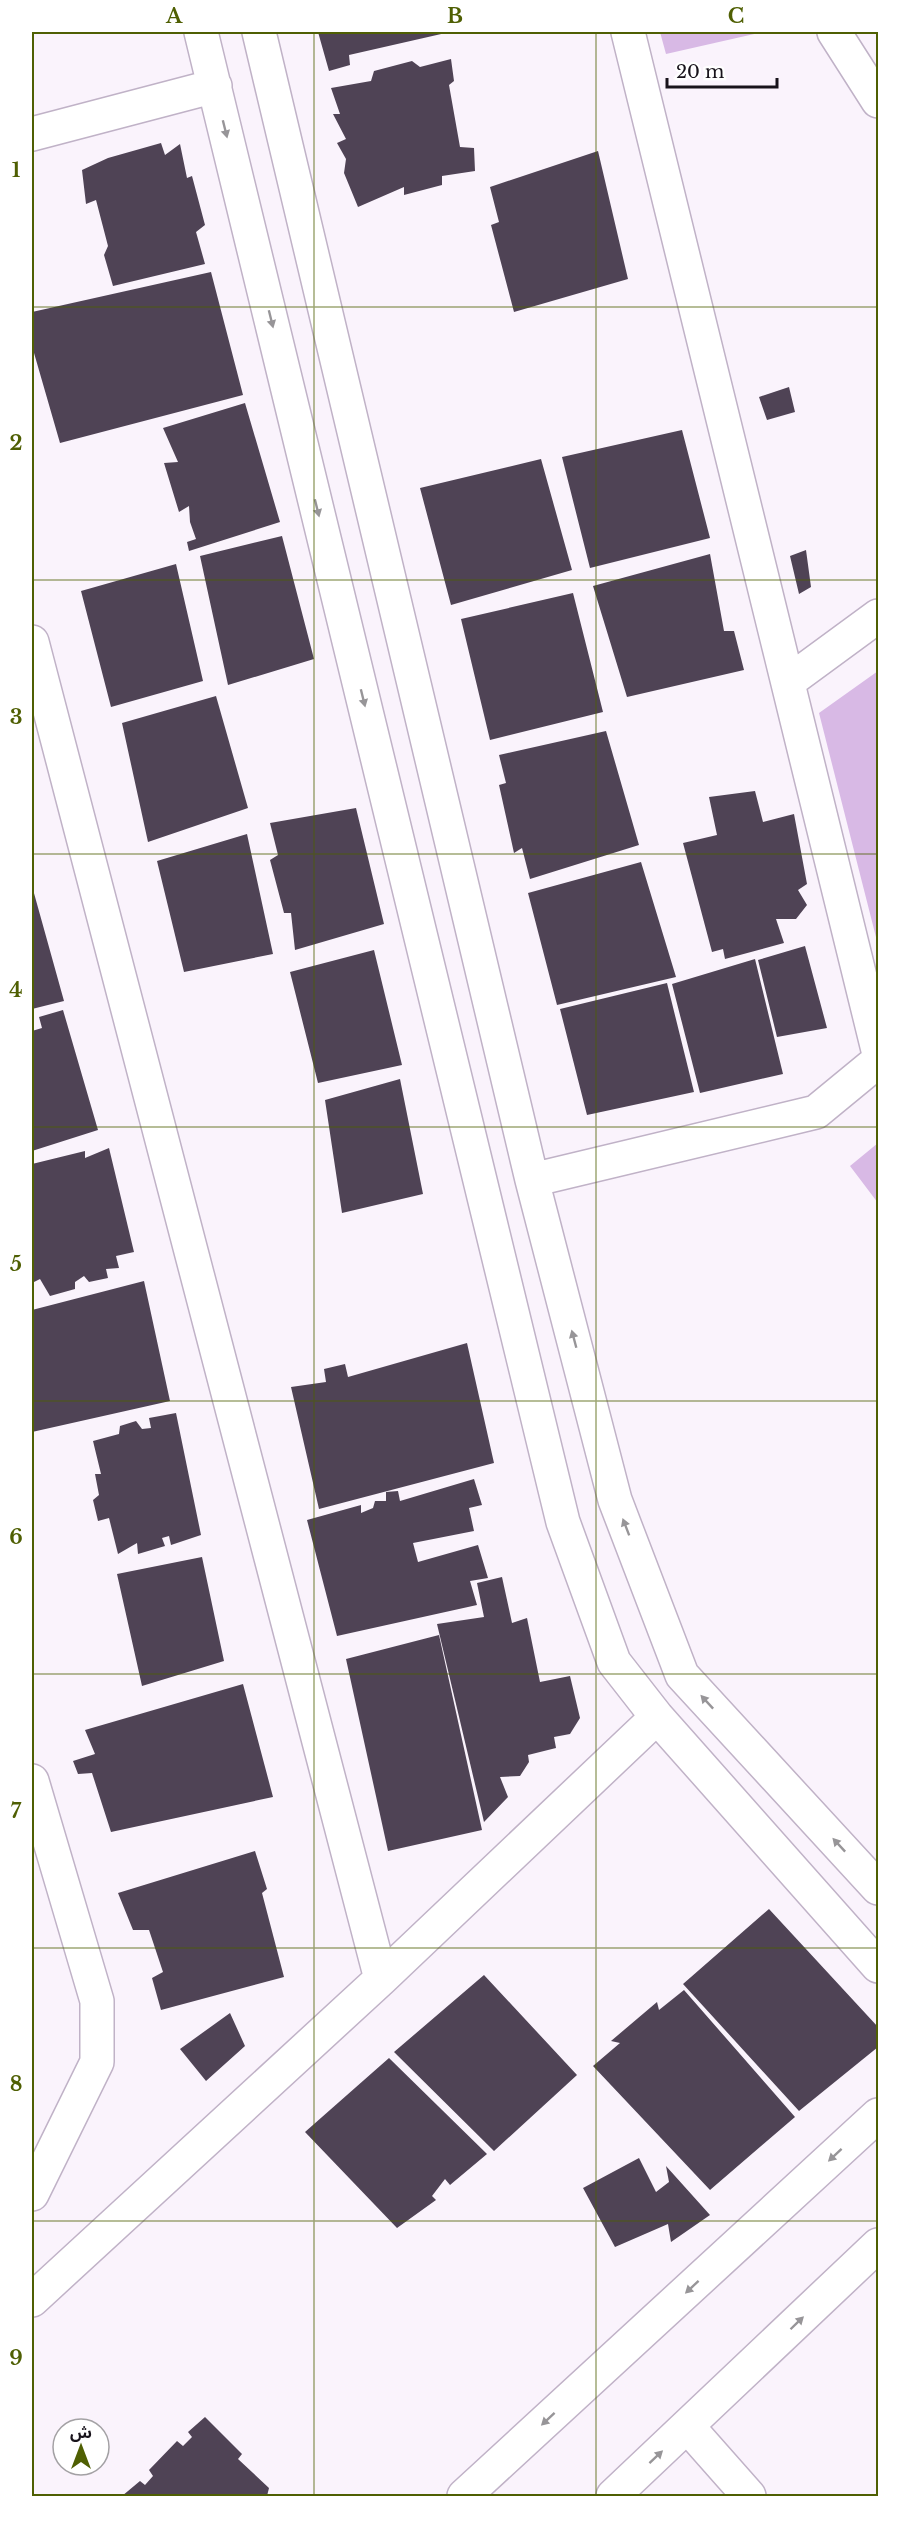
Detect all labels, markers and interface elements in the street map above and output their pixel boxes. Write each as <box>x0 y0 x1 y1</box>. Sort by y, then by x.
text: A <box>165 4 183 28</box>
text: B <box>447 4 463 28</box>
text: C <box>728 4 744 28</box>
scale bar <box>667 51 776 89</box>
text: 20 m <box>676 61 724 83</box>
one-way arrow <box>221 120 231 138</box>
text: 1 <box>12 158 21 182</box>
one-way arrow <box>267 309 277 328</box>
text: 2 <box>9 431 23 455</box>
one-way arrow <box>313 499 323 517</box>
one-way arrow <box>359 688 369 707</box>
text: 3 <box>10 705 22 729</box>
text: 4 <box>9 978 23 1002</box>
text: 5 <box>10 1252 22 1276</box>
one-way arrow <box>568 1330 578 1348</box>
one-way arrow <box>620 1518 630 1536</box>
text: 6 <box>9 1525 23 1549</box>
one-way arrow <box>700 1694 714 1709</box>
text: 7 <box>11 1799 22 1823</box>
one-way arrow <box>833 1838 846 1853</box>
text: 8 <box>10 2072 22 2096</box>
one-way arrow <box>828 2148 843 2162</box>
one-way arrow <box>685 2280 700 2293</box>
one-way arrow <box>790 2316 804 2330</box>
text: 9 <box>9 2346 23 2370</box>
one-way arrow <box>541 2412 556 2426</box>
north arrow <box>51 2417 111 2477</box>
text: ش <box>70 2422 92 2442</box>
one-way arrow <box>648 2450 663 2464</box>

